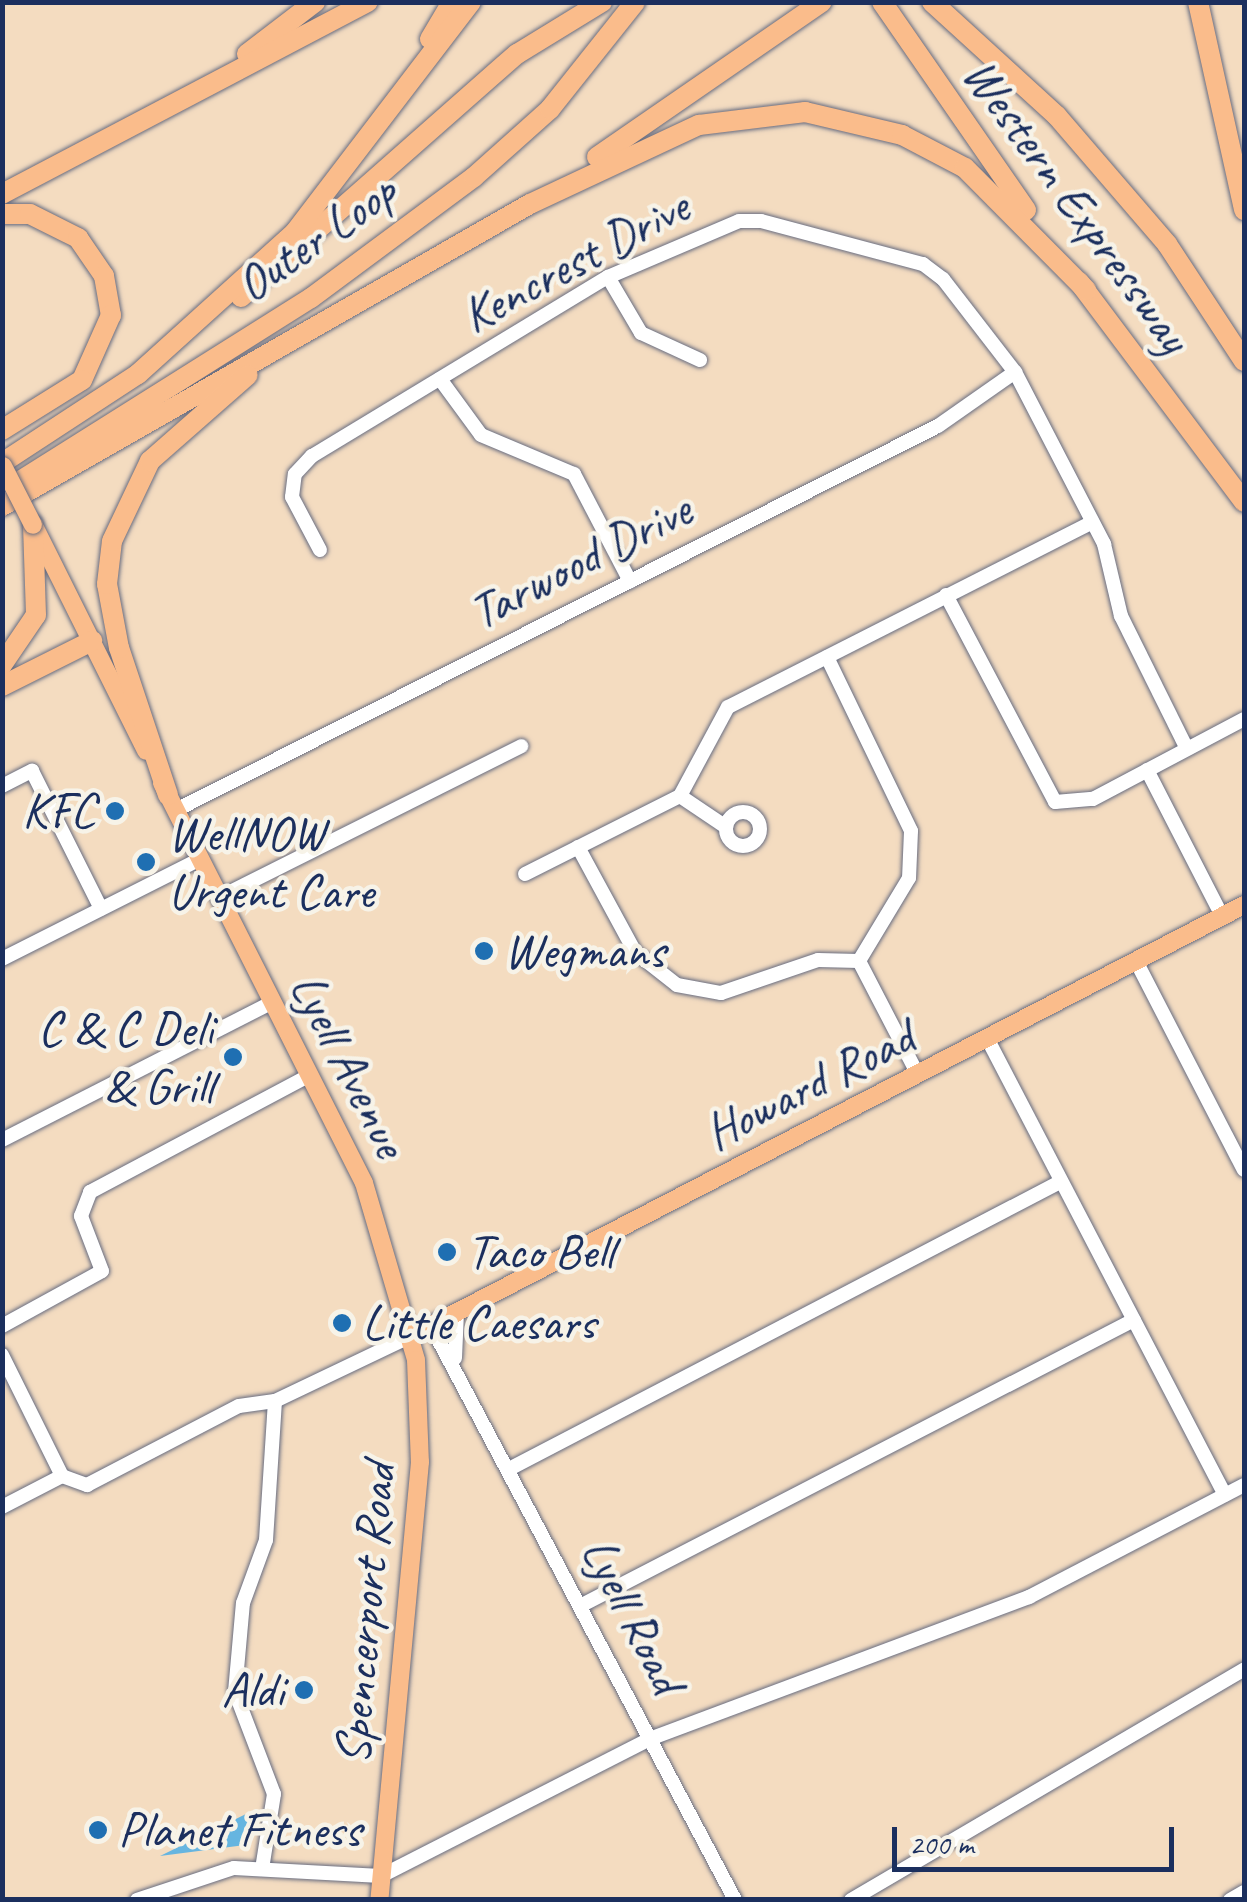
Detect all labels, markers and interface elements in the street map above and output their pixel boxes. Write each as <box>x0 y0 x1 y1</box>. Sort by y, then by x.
street label: Western Expressway <box>950 46 1204 364</box>
street label: Outer Loop <box>224 161 408 315</box>
street label: Kencrest Drive <box>451 176 699 346</box>
street label: Tarwood Drive <box>459 480 701 642</box>
place label: KFC <box>22 781 95 841</box>
marker: KFC <box>104 800 126 822</box>
place label: WellNOW Urgent Care <box>168 803 375 920</box>
marker: WellNOW Urgent Care <box>133 849 159 875</box>
place label: Wegmans <box>504 921 665 981</box>
marker: Wegmans <box>473 940 495 962</box>
street label: Lyell Avenue <box>277 963 421 1167</box>
place label: C & C Deli & Grill <box>37 998 213 1116</box>
street label: Howard Road <box>695 1007 923 1163</box>
marker: C & C Deli & Grill <box>222 1046 244 1068</box>
place label: Taco Bell <box>467 1222 614 1282</box>
marker: Taco Bell <box>436 1241 458 1263</box>
place label: Little Caesars <box>362 1293 597 1353</box>
marker: Little Caesars <box>331 1312 353 1334</box>
street label: Spencerport Road <box>322 1461 408 1767</box>
street label: Lyell Road <box>568 1527 698 1703</box>
place label: Aldi <box>221 1660 284 1720</box>
marker: Aldi <box>293 1679 315 1701</box>
place label: Planet Fitness <box>118 1800 361 1860</box>
scale bar <box>897 1807 1180 1869</box>
marker: Planet Fitness <box>87 1819 109 1841</box>
text: 200 m <box>909 1825 974 1863</box>

